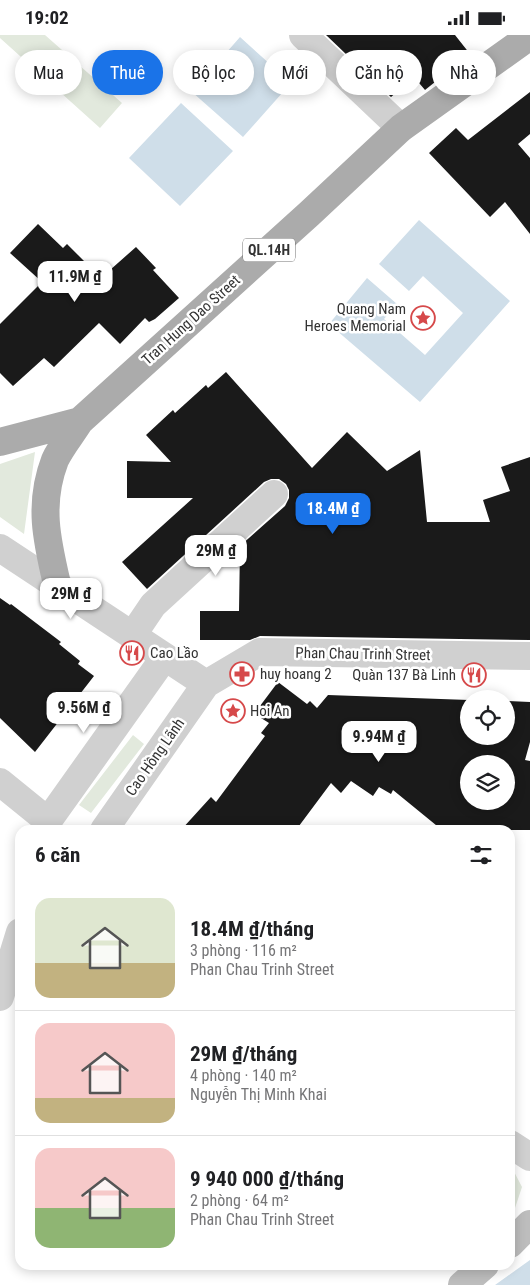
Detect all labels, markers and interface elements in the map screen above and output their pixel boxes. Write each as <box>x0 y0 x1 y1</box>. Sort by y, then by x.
text: 19:02 <box>25 6 69 29</box>
chip: Mua <box>15 50 82 95</box>
chip: Thuê <box>92 50 163 95</box>
chip: Bộ lọc <box>173 50 254 95</box>
chip: Mới <box>264 50 326 95</box>
chip: Căn hộ <box>336 50 422 95</box>
chip: Nhà <box>432 50 496 95</box>
road number: QL.14H <box>243 239 295 261</box>
pin: 11.9M ₫ <box>29 261 121 303</box>
text: 11.9M ₫ <box>49 267 101 286</box>
street label: Tran Hung Dao Street <box>138 271 244 369</box>
place label: Quang Nam Heroes Memorial <box>305 300 406 335</box>
place icon: Quang Nam Heroes Memorial <box>410 305 436 331</box>
pin: 18.4M ₫ <box>287 493 379 535</box>
text: 18.4M ₫ <box>307 499 359 518</box>
pin: 29M ₫ <box>181 535 251 577</box>
text: 29M ₫ <box>196 541 236 560</box>
pin: 29M ₫ <box>36 577 106 620</box>
text: 29M ₫ <box>51 584 91 603</box>
restaurant icon: Cao Lầo <box>119 640 145 666</box>
place label: Cao Lầo <box>150 644 199 662</box>
street label: Phan Chau Trinh Street <box>295 644 431 664</box>
pharmacy icon: huy hoang 2 <box>229 661 255 687</box>
restaurant icon: Quàn 137 Bà Linh <box>461 662 487 688</box>
place label: huy hoang 2 <box>260 665 332 683</box>
place label: Quàn 137 Bà Linh <box>352 666 456 684</box>
map controls <box>460 690 515 810</box>
button: locate <box>460 690 515 745</box>
pin: 9.56M ₫ <box>38 691 130 734</box>
text: 9.56M ₫ <box>58 698 110 717</box>
place icon: Hoi An <box>220 698 246 724</box>
place label: Hoi An <box>250 702 290 720</box>
street label: Cao Hồng Lãnh <box>122 715 188 799</box>
pin: 9.94M ₫ <box>333 721 425 763</box>
text: 9.94M ₫ <box>353 727 405 746</box>
button: layers <box>460 755 515 810</box>
icon: filters <box>467 841 495 869</box>
text: 6 căn <box>35 843 80 867</box>
text: 18.4M ₫/tháng <box>190 917 314 941</box>
icon: home <box>75 918 135 978</box>
text: 3 phòng · 116 m² <box>190 941 297 960</box>
text: Phan Chau Trinh Street <box>190 960 334 979</box>
text: 29M ₫/tháng <box>190 1042 297 1066</box>
icon: home <box>75 1043 135 1103</box>
text: 4 phòng · 140 m² <box>190 1066 297 1085</box>
text: Nguyễn Thị Minh Khai <box>190 1085 327 1104</box>
text: 9 940 000 ₫/tháng <box>190 1167 344 1191</box>
icon: home <box>75 1168 135 1228</box>
text: 2 phòng · 64 m² <box>190 1191 289 1210</box>
text: Phan Chau Trinh Street <box>190 1210 334 1229</box>

